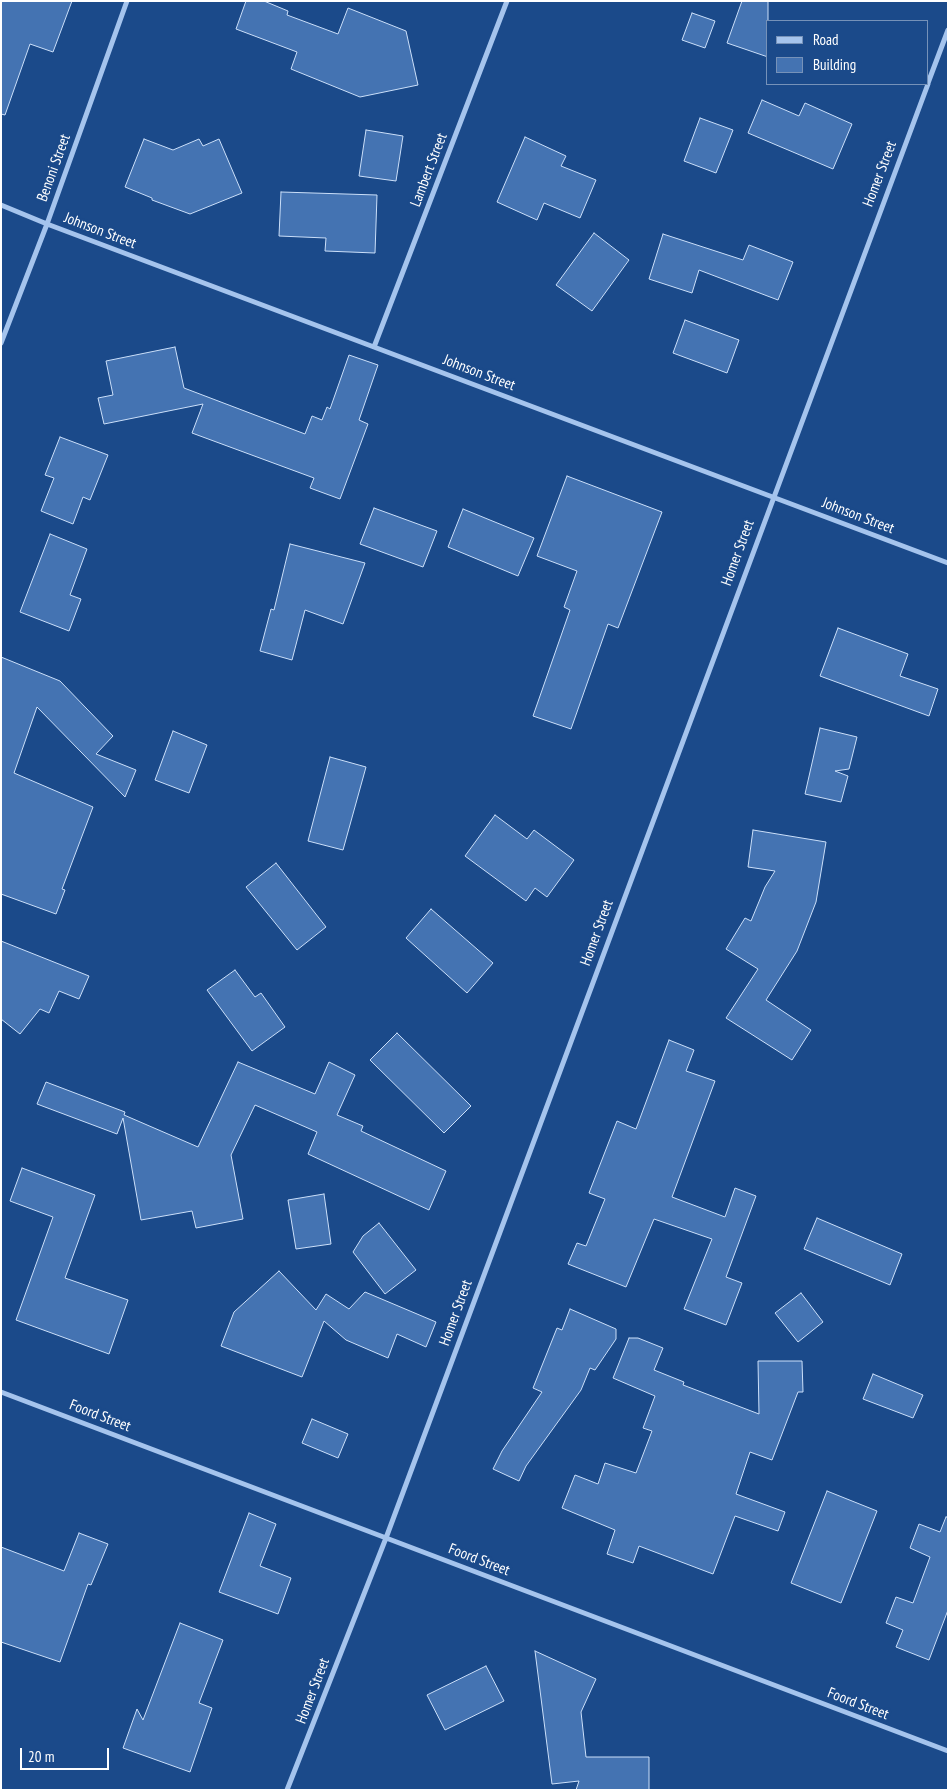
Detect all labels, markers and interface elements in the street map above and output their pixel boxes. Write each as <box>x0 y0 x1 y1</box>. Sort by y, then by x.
legend <box>766 20 929 85</box>
text: Road <box>813 30 839 49</box>
text: Building <box>813 55 856 74</box>
street label: Lambert Street <box>407 131 451 209</box>
street label: Benoni Street <box>34 132 74 204</box>
street label: Homer Street <box>859 139 901 209</box>
street label: Johnson Street <box>61 209 139 253</box>
street label: Johnson Street <box>440 351 518 395</box>
street label: Johnson Street <box>819 494 897 538</box>
street label: Homer Street <box>718 518 758 588</box>
street label: Homer Street <box>577 898 617 968</box>
street label: Homer Street <box>436 1278 476 1348</box>
street label: Foord Street <box>67 1396 133 1436</box>
street label: Foord Street <box>446 1540 512 1580</box>
street label: Homer Street <box>292 1656 334 1726</box>
street label: Foord Street <box>825 1684 891 1724</box>
scale bar <box>22 1738 111 1770</box>
text: 20 m <box>28 1747 54 1766</box>

